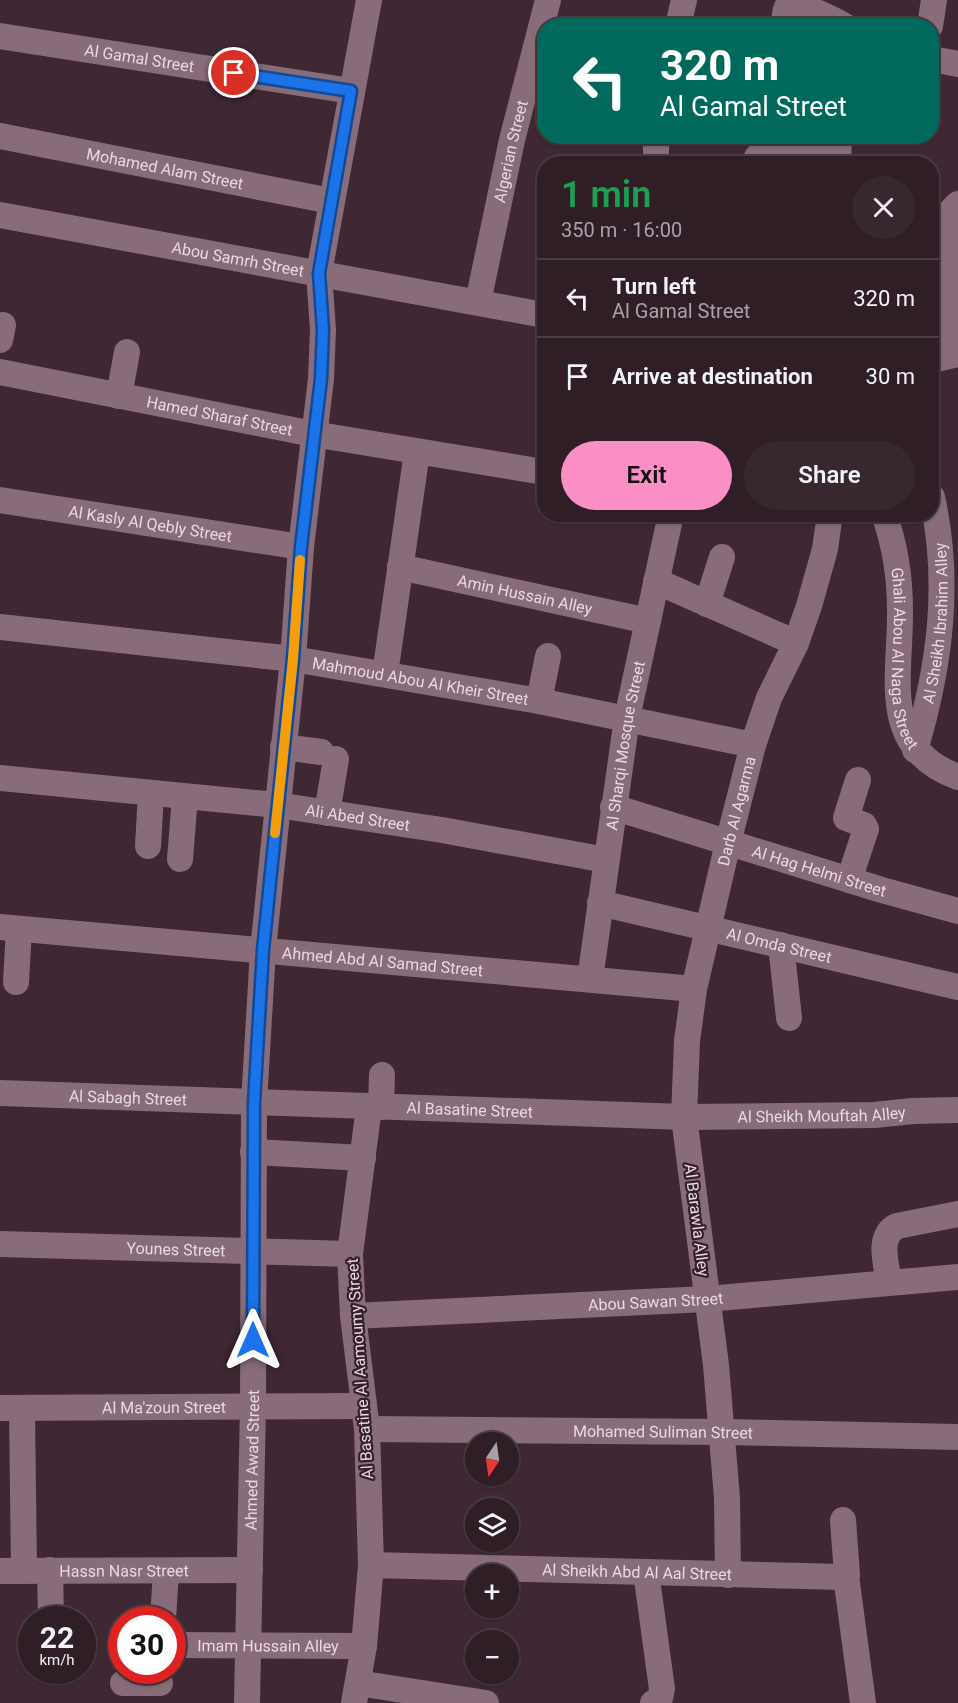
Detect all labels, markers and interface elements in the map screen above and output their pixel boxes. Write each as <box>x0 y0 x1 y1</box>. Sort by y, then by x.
street label: Al Gamal Street <box>83 40 195 76</box>
text: 320 m <box>660 41 779 90</box>
icon: left <box>561 42 639 120</box>
pin <box>208 47 259 98</box>
icon: arrive <box>217 56 250 89</box>
text: Al Gamal Street <box>660 91 847 123</box>
street label: Algerian Street <box>490 98 531 205</box>
street label: Mohamed Alam Street <box>85 144 245 193</box>
text: 1 min <box>561 174 651 216</box>
button: close <box>852 176 915 239</box>
text: 350 m · 16:00 <box>561 218 682 242</box>
street label: Abou Samrh Street <box>170 237 306 280</box>
text: Turn left <box>612 274 696 299</box>
icon: left <box>561 282 594 315</box>
text: 320 m <box>853 286 915 311</box>
text: Al Gamal Street <box>612 299 750 323</box>
icon: arrive <box>561 360 594 393</box>
text: Arrive at destination <box>612 364 813 389</box>
text: 30 m <box>866 364 915 389</box>
street label: Hamed Sharaf Street <box>145 392 294 439</box>
button: Exit <box>561 441 732 510</box>
button: Share <box>744 441 915 510</box>
street label: Al Kasly Al Qebly Street <box>67 501 233 546</box>
street label: Al Sheikh Ibrahim Alley <box>918 542 951 706</box>
street label: Ghali Abou Al Naga Street <box>888 566 923 753</box>
street label: Amin Hussain Alley <box>456 570 595 618</box>
street label: Mahmoud Abou Al Kheir Street <box>311 653 530 709</box>
street label: Al Sharqi Mosque Street <box>602 659 649 832</box>
street label: Darb Al Agarma <box>714 754 759 868</box>
street label: Ali Abed Street <box>304 800 411 835</box>
street label: Al Hag Helmi Street <box>750 841 889 900</box>
street label: Al Omda Street <box>725 924 834 967</box>
street label: Ahmed Abd Al Samad Street <box>281 943 484 980</box>
street label: Al Sabagh Street <box>69 1086 187 1109</box>
street label: Al Basatine Street <box>406 1098 533 1121</box>
street label: Al Sheikh Mouftah Alley <box>737 1102 907 1126</box>
street label: Al Barawla Alley <box>681 1162 713 1278</box>
street label: Younes Street <box>126 1238 226 1260</box>
street label: Al Basatine Al Aamoumy Street <box>343 1258 377 1480</box>
street label: Abou Sawan Street <box>588 1288 724 1314</box>
position arrow <box>221 1308 285 1372</box>
street label: Ahmed Awad Street <box>241 1390 263 1531</box>
street label: Al Ma'zoun Street <box>102 1397 226 1417</box>
street label: Mohamed Suliman Street <box>573 1421 753 1442</box>
north arrow <box>465 1432 519 1486</box>
map controls <box>465 1432 519 1684</box>
button: layers <box>465 1498 519 1552</box>
street label: Al Sheikh Abd Al Aal Street <box>542 1560 732 1584</box>
street label: Hassn Nasr Street <box>59 1561 189 1580</box>
button: + <box>465 1564 519 1618</box>
speed limit sign: 30 <box>108 1606 186 1684</box>
text: 22 <box>40 1620 74 1655</box>
button: − <box>465 1630 519 1684</box>
street label: Imam Hussain Alley <box>197 1636 339 1655</box>
text: km/h <box>39 1651 75 1669</box>

